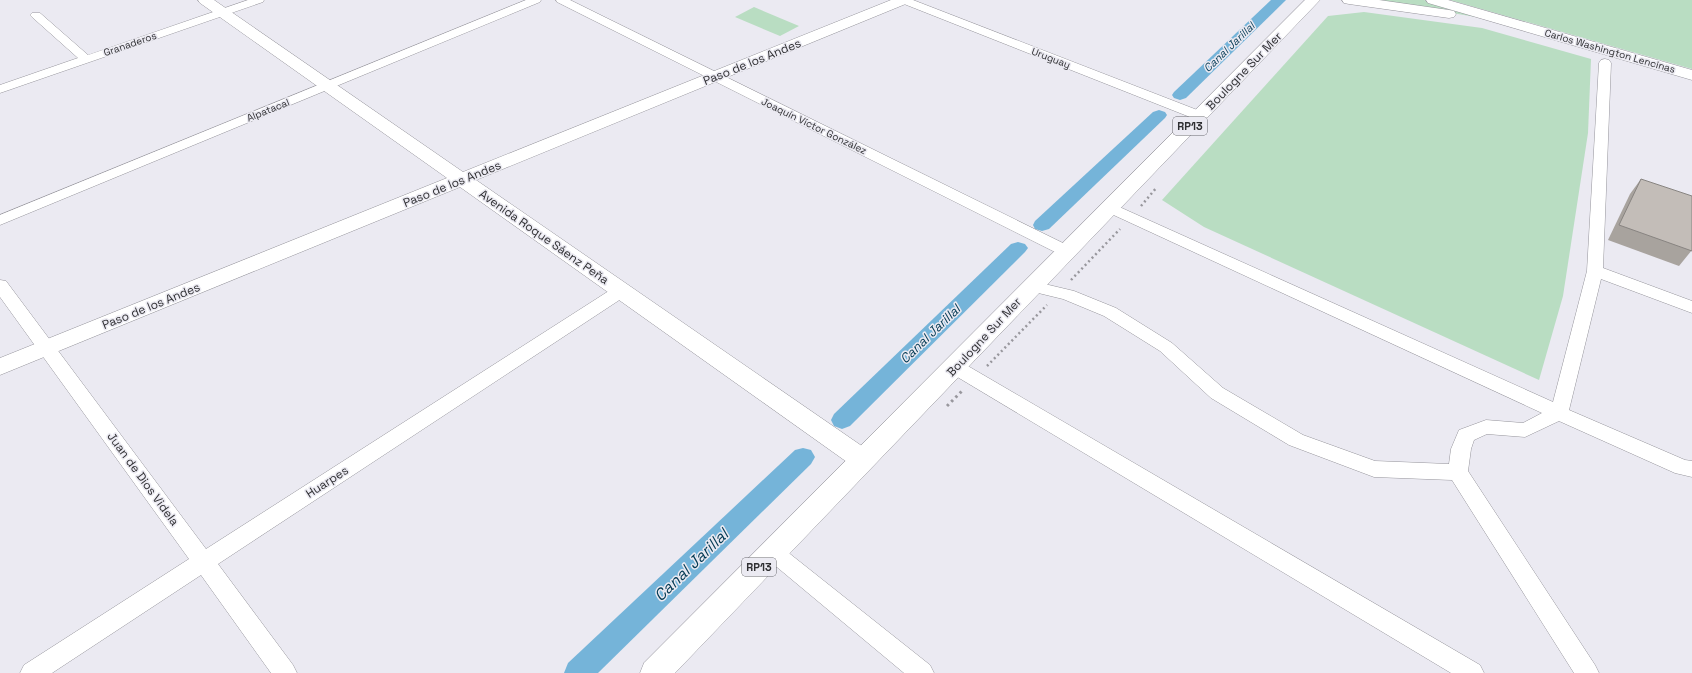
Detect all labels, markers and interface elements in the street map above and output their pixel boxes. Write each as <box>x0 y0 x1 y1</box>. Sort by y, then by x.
water label: Canal Jarillal <box>1200 18 1258 75</box>
street label: Carlos Washington Lencinas <box>1543 26 1677 76</box>
street label: Boulogne Sur Mer <box>1203 28 1286 113</box>
street label: Granaderos <box>102 29 158 59</box>
street label: Paso de los Andes <box>701 35 803 89</box>
street label: Uruguay <box>1030 45 1072 71</box>
street label: Joaquín Víctor González <box>759 95 869 157</box>
street label: Alpatacal <box>245 96 291 124</box>
road number: RP13 <box>1173 117 1207 135</box>
street label: Paso de los Andes <box>401 157 503 211</box>
street label: Avenida Roque Sáenz Peña <box>476 186 612 288</box>
street label: Paso de los Andes <box>100 279 202 333</box>
street label: Boulogne Sur Mer <box>943 294 1025 380</box>
water label: Canal Jarillal <box>896 300 965 367</box>
street label: Juan de Dios Videla <box>104 429 182 529</box>
street label: Huarpes <box>303 462 351 502</box>
water label: Canal Jarillal <box>649 523 734 606</box>
road number: RP13 <box>742 558 776 576</box>

